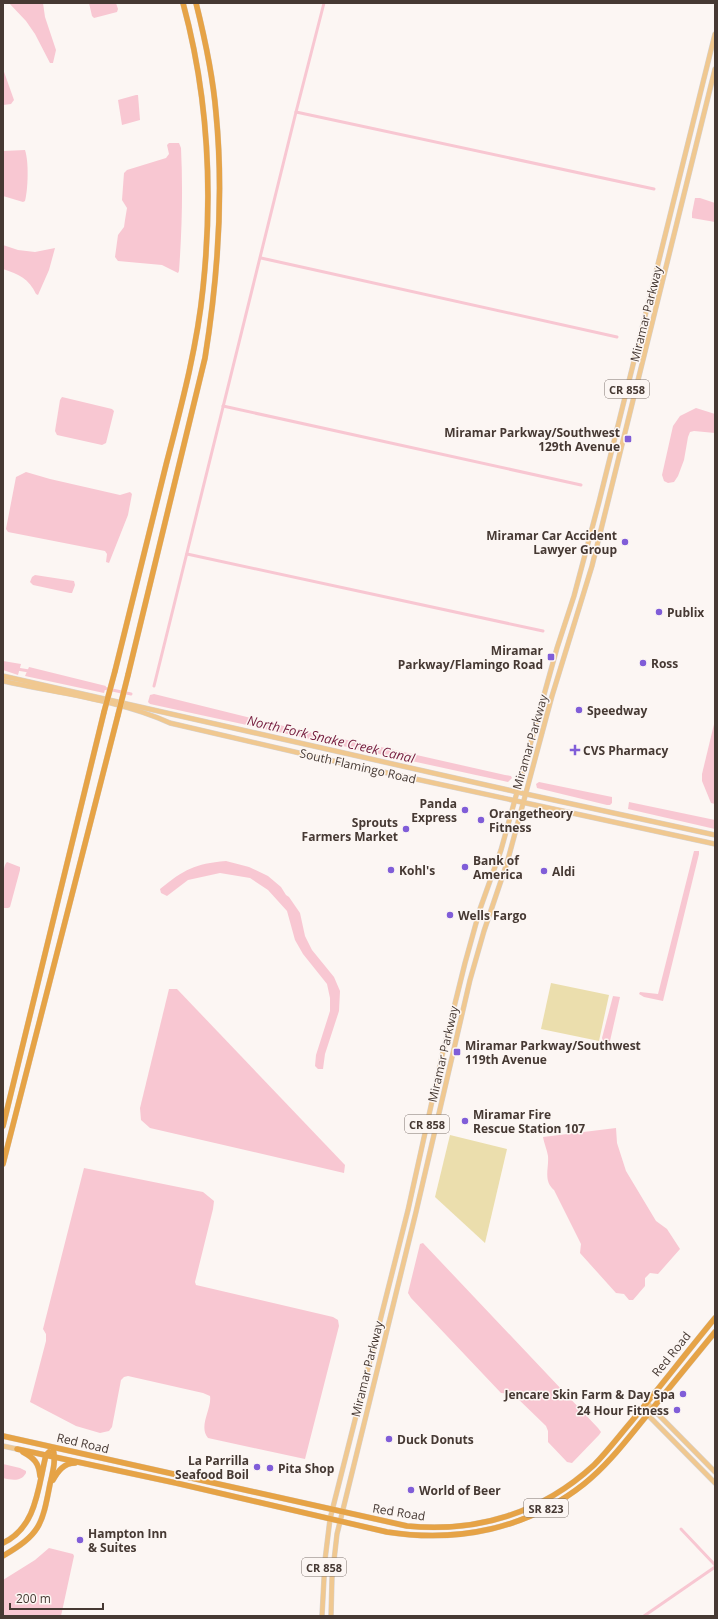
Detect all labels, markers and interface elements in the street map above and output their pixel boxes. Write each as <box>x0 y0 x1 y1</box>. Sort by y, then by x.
street label: Miramar Parkway <box>626 263 666 364</box>
road number: CR 858 <box>605 380 649 398</box>
place label: Miramar Parkway/Southwest 129th Avenue <box>444 424 620 455</box>
marker: Miramar Parkway/Southwest 129th Avenue <box>623 434 633 444</box>
place label: Miramar Car Accident Lawyer Group <box>486 527 617 558</box>
marker: Miramar Car Accident Lawyer Group <box>620 537 630 547</box>
place label: Publix <box>667 604 704 621</box>
marker: Publix <box>654 607 664 617</box>
place label: Miramar Parkway/Flamingo Road <box>398 642 544 673</box>
marker: Miramar Parkway/Flamingo Road <box>546 652 556 662</box>
place label: Ross <box>651 655 678 672</box>
marker: Ross <box>638 658 648 668</box>
street label: Miramar Parkway <box>508 691 552 792</box>
place label: Speedway <box>587 702 647 719</box>
marker: Speedway <box>574 705 584 715</box>
water label: North Fork Snake Creek Canal <box>246 711 417 767</box>
place label: CVS Pharmacy <box>583 742 668 759</box>
street label: South Flamingo Road <box>298 744 418 788</box>
marker: CVS Pharmacy <box>570 745 580 755</box>
place label: Panda Express <box>411 795 457 826</box>
marker: Panda Express <box>460 805 470 815</box>
place label: Orangetheory Fitness <box>489 805 573 836</box>
place label: Sprouts Farmers Market <box>302 814 398 845</box>
marker: Orangetheory Fitness <box>476 815 486 825</box>
marker: Sprouts Farmers Market <box>401 824 411 834</box>
place label: Bank of America <box>473 852 523 883</box>
place label: Kohl's <box>399 862 435 879</box>
marker: Bank of America <box>460 862 470 872</box>
place label: Aldi <box>552 863 575 880</box>
marker: Kohl's <box>386 865 396 875</box>
marker: Aldi <box>539 866 549 876</box>
place label: Wells Fargo <box>458 907 527 924</box>
marker: Wells Fargo <box>445 910 455 920</box>
street label: Miramar Parkway <box>424 1003 463 1104</box>
place label: Miramar Parkway/Southwest 119th Avenue <box>465 1037 641 1068</box>
marker: Miramar Parkway/Southwest 119th Avenue <box>452 1047 462 1057</box>
place label: Miramar Fire Rescue Station 107 <box>473 1106 585 1137</box>
road number: CR 858 <box>405 1115 449 1133</box>
marker: Miramar Fire Rescue Station 107 <box>460 1116 470 1126</box>
street label: Miramar Parkway <box>347 1318 387 1419</box>
street label: Red Road <box>648 1328 694 1380</box>
place label: Jencare Skin Farm & Day Spa <box>503 1386 675 1403</box>
marker: Jencare Skin Farm & Day Spa <box>678 1389 688 1399</box>
place label: 24 Hour Fitness <box>577 1402 669 1419</box>
marker: 24 Hour Fitness <box>672 1405 682 1415</box>
street label: Red Road <box>55 1429 111 1457</box>
place label: Duck Donuts <box>397 1431 474 1448</box>
marker: Duck Donuts <box>384 1434 394 1444</box>
place label: La Parrilla Seafood Boil <box>175 1452 249 1483</box>
place label: Pita Shop <box>278 1460 335 1477</box>
marker: La Parrilla Seafood Boil <box>252 1462 262 1472</box>
marker: Pita Shop <box>265 1463 275 1473</box>
place label: World of Beer <box>419 1482 501 1499</box>
marker: World of Beer <box>406 1485 416 1495</box>
street label: Red Road <box>371 1499 427 1525</box>
road number: SR 823 <box>524 1499 568 1517</box>
place label: Hampton Inn & Suites <box>88 1525 167 1556</box>
marker: Hampton Inn & Suites <box>75 1535 85 1545</box>
road number: CR 858 <box>302 1558 346 1576</box>
scale bar <box>10 1585 103 1611</box>
text: 200 m <box>16 1590 51 1607</box>

